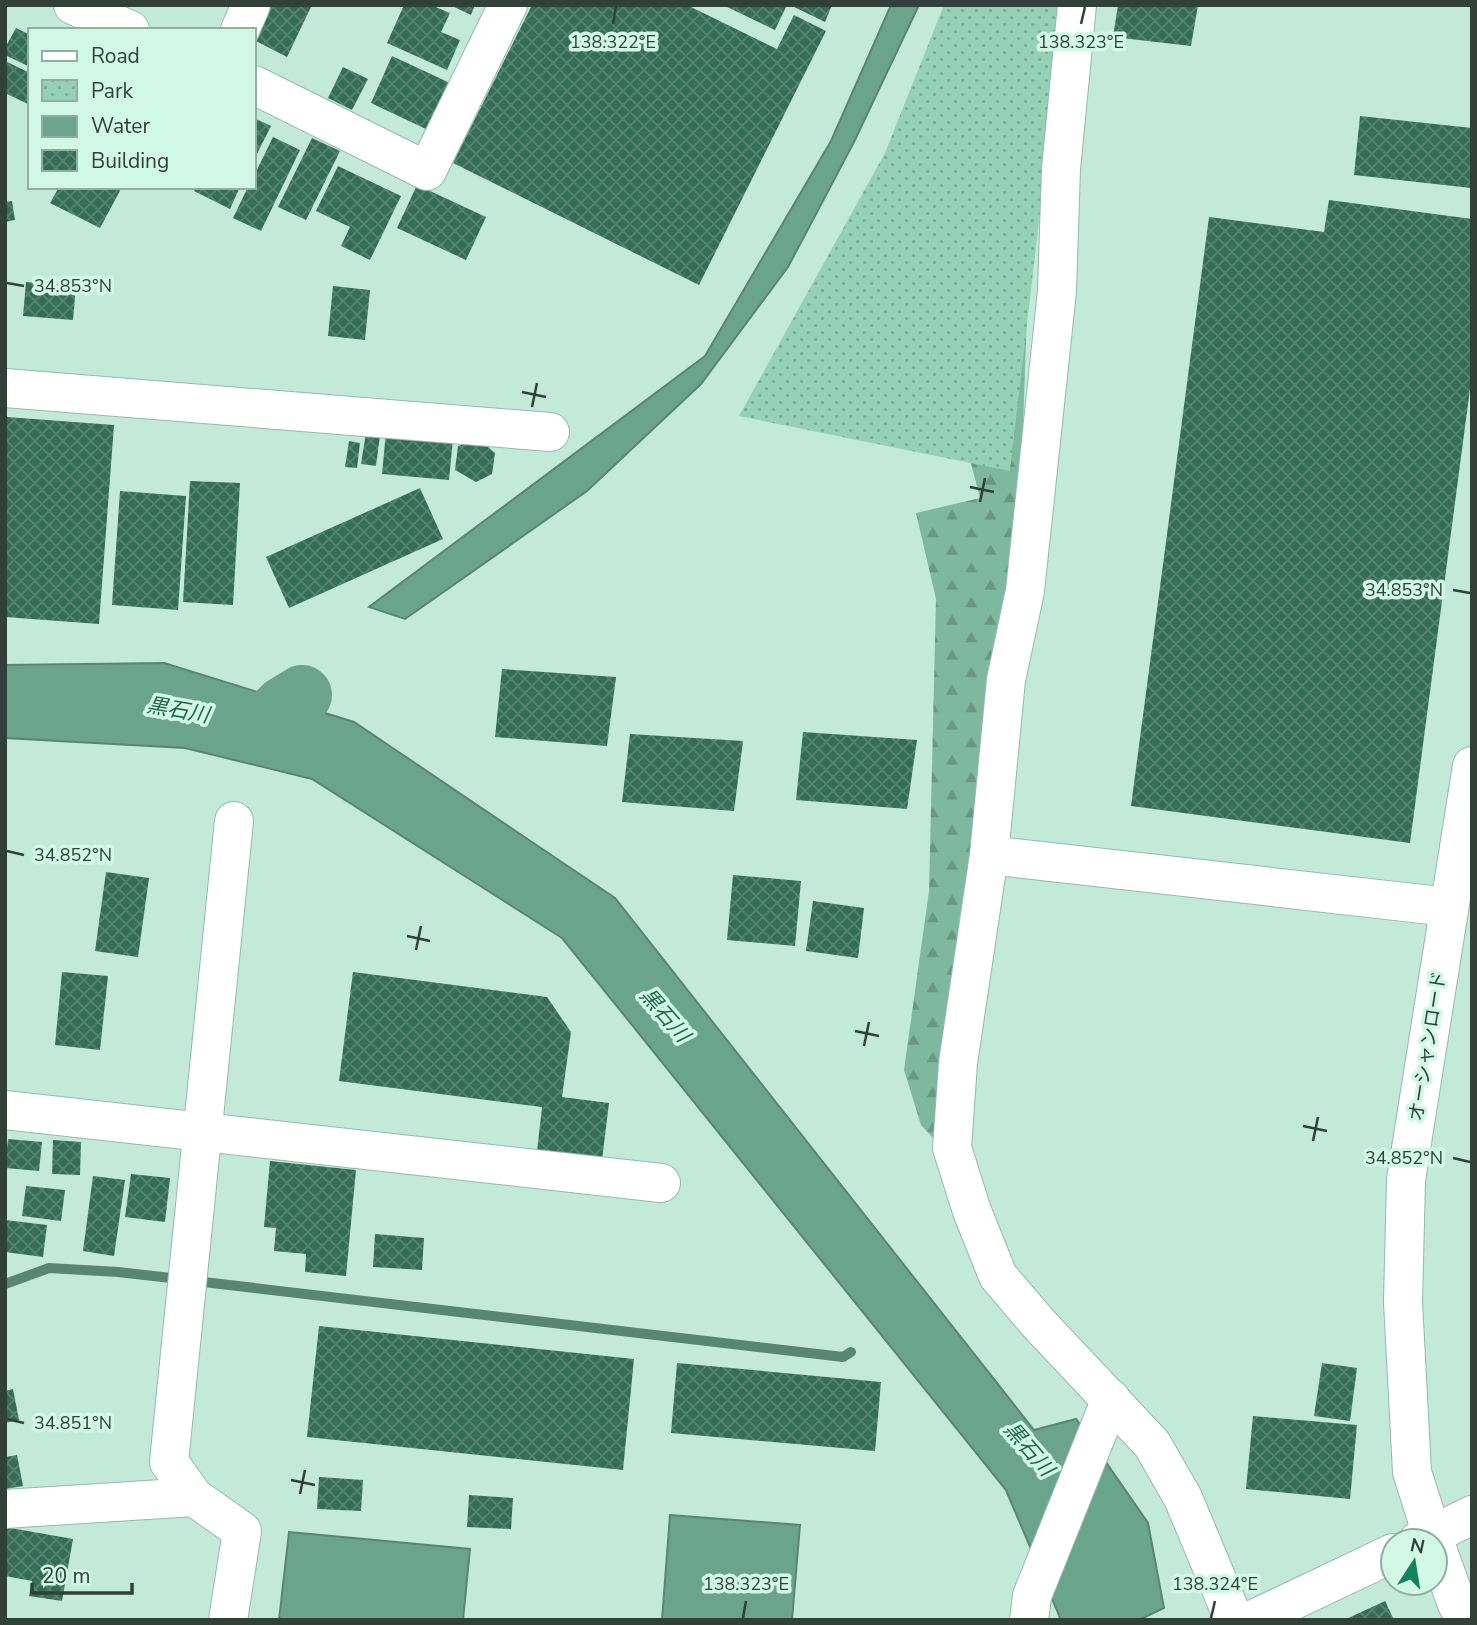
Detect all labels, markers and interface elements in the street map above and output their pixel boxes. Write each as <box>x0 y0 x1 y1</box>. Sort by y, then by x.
legend <box>28 28 256 189</box>
text: 138.322°E <box>570 30 656 54</box>
text: 138.323°E <box>1038 30 1124 54</box>
text: Road <box>91 42 140 70</box>
text: Park <box>91 77 133 105</box>
text: Water <box>91 112 150 140</box>
text: Building <box>91 147 169 175</box>
text: 34.853°N <box>34 274 112 298</box>
text: 34.853°N <box>1365 578 1443 602</box>
water label: 黒石川 <box>145 691 213 730</box>
text: 34.852°N <box>34 843 112 867</box>
street label: オーシャンロード <box>1403 969 1453 1123</box>
water label: 黒石川 <box>634 982 698 1049</box>
text: 34.852°N <box>1365 1146 1443 1170</box>
text: 34.851°N <box>34 1411 112 1435</box>
water label: 黒石川 <box>998 1416 1062 1483</box>
north arrow <box>1379 1527 1449 1597</box>
text: N <box>1408 1532 1427 1561</box>
scale bar <box>32 1552 131 1596</box>
text: 20 m <box>42 1562 91 1590</box>
text: 138.323°E <box>703 1572 789 1596</box>
text: 138.324°E <box>1172 1572 1258 1596</box>

